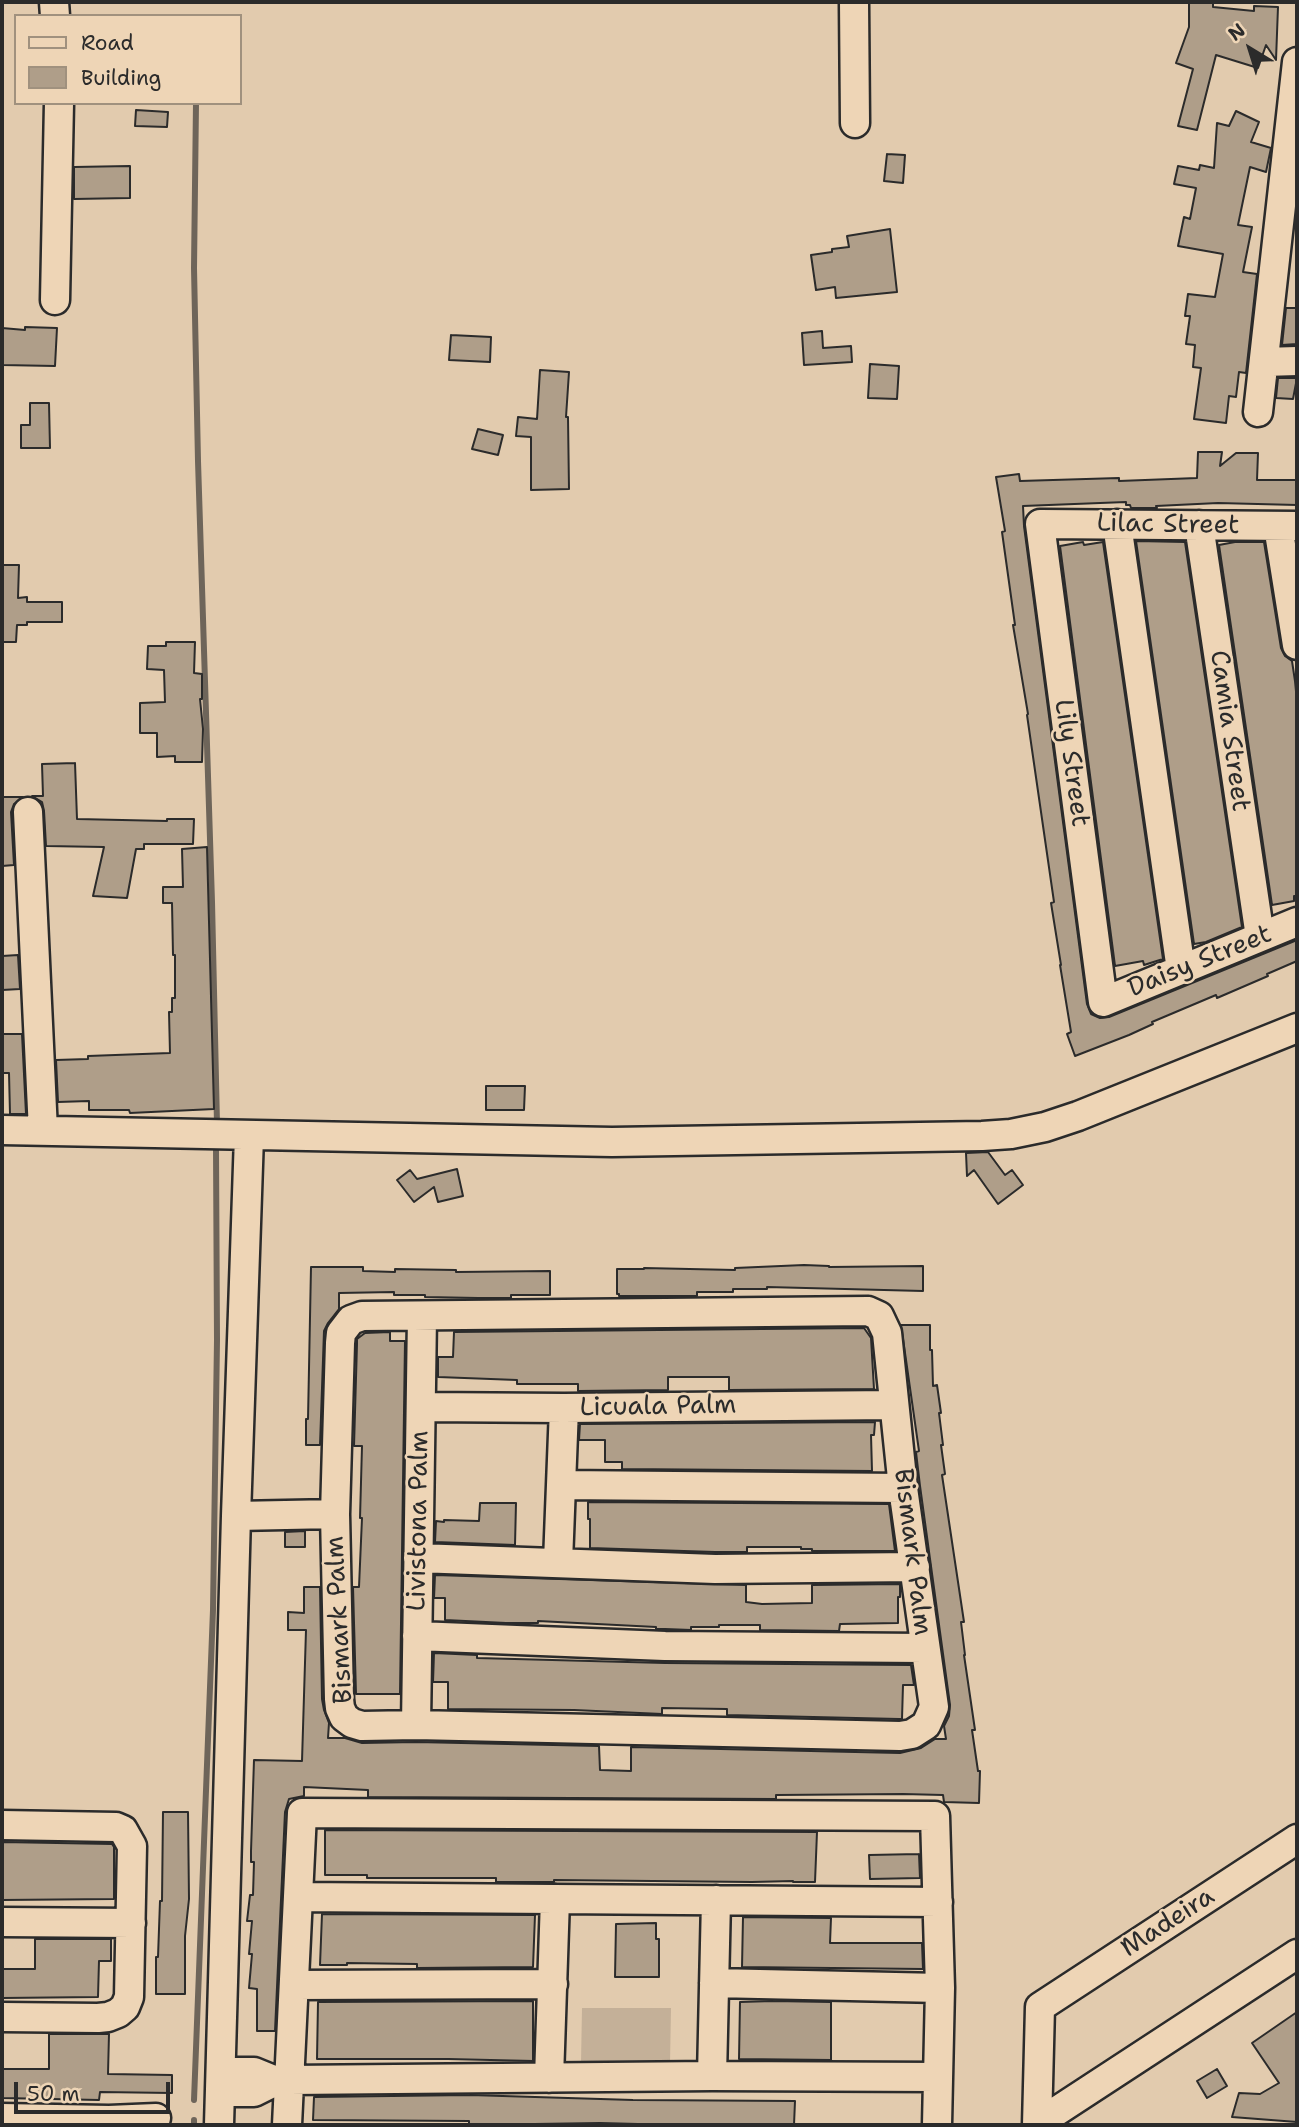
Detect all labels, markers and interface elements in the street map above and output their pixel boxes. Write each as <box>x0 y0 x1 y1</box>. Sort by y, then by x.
legend <box>14 14 242 105</box>
north arrow <box>1215 14 1285 84</box>
text: N <box>1223 18 1250 47</box>
text: Road <box>81 29 134 57</box>
text: Building <box>81 64 161 92</box>
street label: Lilac Street <box>1096 508 1240 542</box>
street label: Camia Street <box>1202 648 1256 814</box>
street label: Lily Street <box>1047 697 1095 829</box>
street label: Daisy Street <box>1124 919 1276 1005</box>
street label: Licuala Palm <box>579 1390 737 1424</box>
street label: Livistona Palm <box>402 1430 436 1612</box>
street label: Bismark Palm <box>886 1467 938 1637</box>
street label: Bismark Palm <box>320 1535 360 1705</box>
street label: Madeira <box>1115 1881 1221 1965</box>
scale bar <box>18 2068 173 2112</box>
text: 50 m <box>27 2080 80 2108</box>

